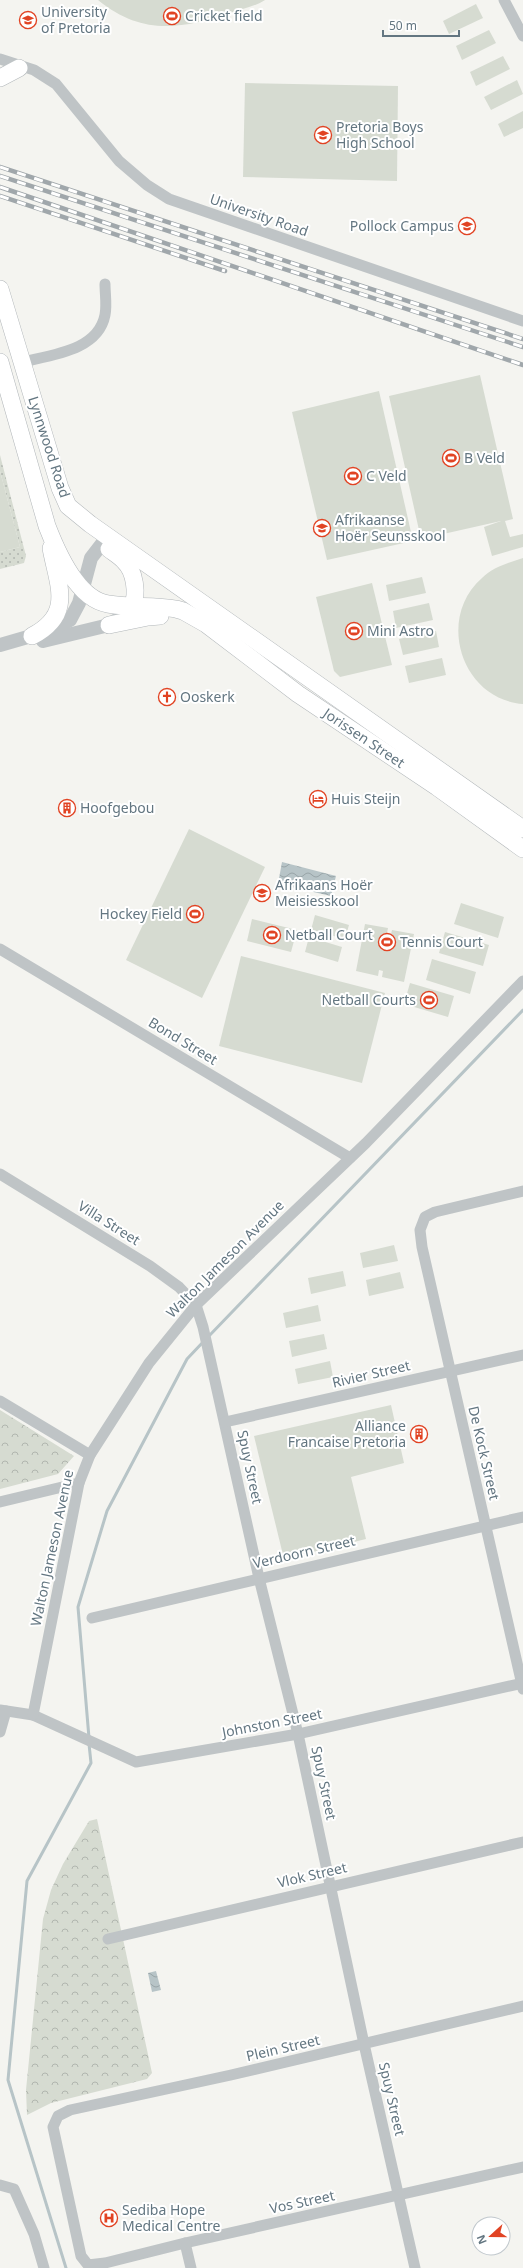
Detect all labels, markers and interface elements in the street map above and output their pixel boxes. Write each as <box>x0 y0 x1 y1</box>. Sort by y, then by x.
place label: University of Pretoria <box>41 2 111 37</box>
sports icon: Cricket field <box>162 6 182 26</box>
place label: Cricket field <box>185 6 263 25</box>
school or university icon: University of Pretoria <box>18 10 38 30</box>
scale bar <box>383 12 459 38</box>
text: 50 m <box>389 17 417 34</box>
place label: Pretoria Boys High School <box>336 117 424 152</box>
school or university icon: Pretoria Boys High School <box>313 125 333 145</box>
street label: University Road <box>207 189 311 240</box>
place label: Pollock Campus <box>350 216 454 235</box>
school or university icon: Pollock Campus <box>457 216 477 236</box>
street label: Lynnwood Road <box>24 394 75 500</box>
sports icon: B Veld <box>441 448 461 468</box>
place label: B Veld <box>464 448 505 467</box>
sports icon: C Veld <box>343 466 363 486</box>
place label: C Veld <box>366 466 407 485</box>
place label: Afrikaanse Hoër Seunsskool <box>335 510 446 545</box>
school or university icon: Afrikaanse Hoër Seunsskool <box>312 518 332 538</box>
sports icon: Mini Astro <box>344 621 364 641</box>
place label: Mini Astro <box>367 621 434 640</box>
church icon: Ooskerk <box>157 687 177 707</box>
place label: Ooskerk <box>180 687 235 706</box>
street label: Jorissen Street <box>318 702 409 772</box>
hotel icon: Huis Steijn <box>308 789 328 809</box>
place label: Huis Steijn <box>331 789 401 808</box>
building icon: Hoofgebou <box>57 798 77 818</box>
place label: Hoofgebou <box>80 798 154 817</box>
place label: Afrikaans Hoër Meisiesskool <box>275 875 373 910</box>
school or university icon: Afrikaans Hoër Meisiesskool <box>252 883 272 903</box>
place label: Hockey Field <box>100 904 182 923</box>
sports icon: Hockey Field <box>185 904 205 924</box>
sports icon: Netball Court <box>262 925 282 945</box>
place label: Netball Court <box>285 925 373 944</box>
sports icon: Tennis Court <box>377 932 397 952</box>
place label: Tennis Court <box>400 932 483 951</box>
place label: Netball Courts <box>322 990 416 1009</box>
sports icon: Netball Courts <box>419 990 439 1010</box>
street label: Bond Street <box>145 1012 221 1069</box>
street label: Villa Street <box>75 1196 144 1249</box>
street label: Walton Jameson Avenue <box>162 1196 288 1322</box>
street label: Rivier Street <box>330 1355 412 1392</box>
street label: De Kock Street <box>464 1404 505 1502</box>
place label: Alliance Francaise Pretoria <box>288 1416 406 1451</box>
building icon: Alliance Francaise Pretoria <box>409 1424 429 1444</box>
street label: Spuy Street <box>233 1428 268 1505</box>
street label: Walton Jameson Avenue <box>26 1468 77 1628</box>
street label: Verdoorn Street <box>251 1531 357 1572</box>
street label: Johnston Street <box>218 1704 323 1742</box>
street label: Spuy Street <box>307 1744 342 1821</box>
street label: Vlok Street <box>275 1857 348 1892</box>
street label: Plein Street <box>244 2030 322 2065</box>
street label: Spuy Street <box>375 2060 410 2137</box>
street label: Vos Street <box>268 2185 336 2218</box>
place label: Sediba Hope Medical Centre <box>122 2200 221 2235</box>
hospital icon: Sediba Hope Medical Centre <box>99 2208 119 2228</box>
north arrow <box>471 2216 511 2256</box>
text: N <box>473 2233 490 2247</box>

